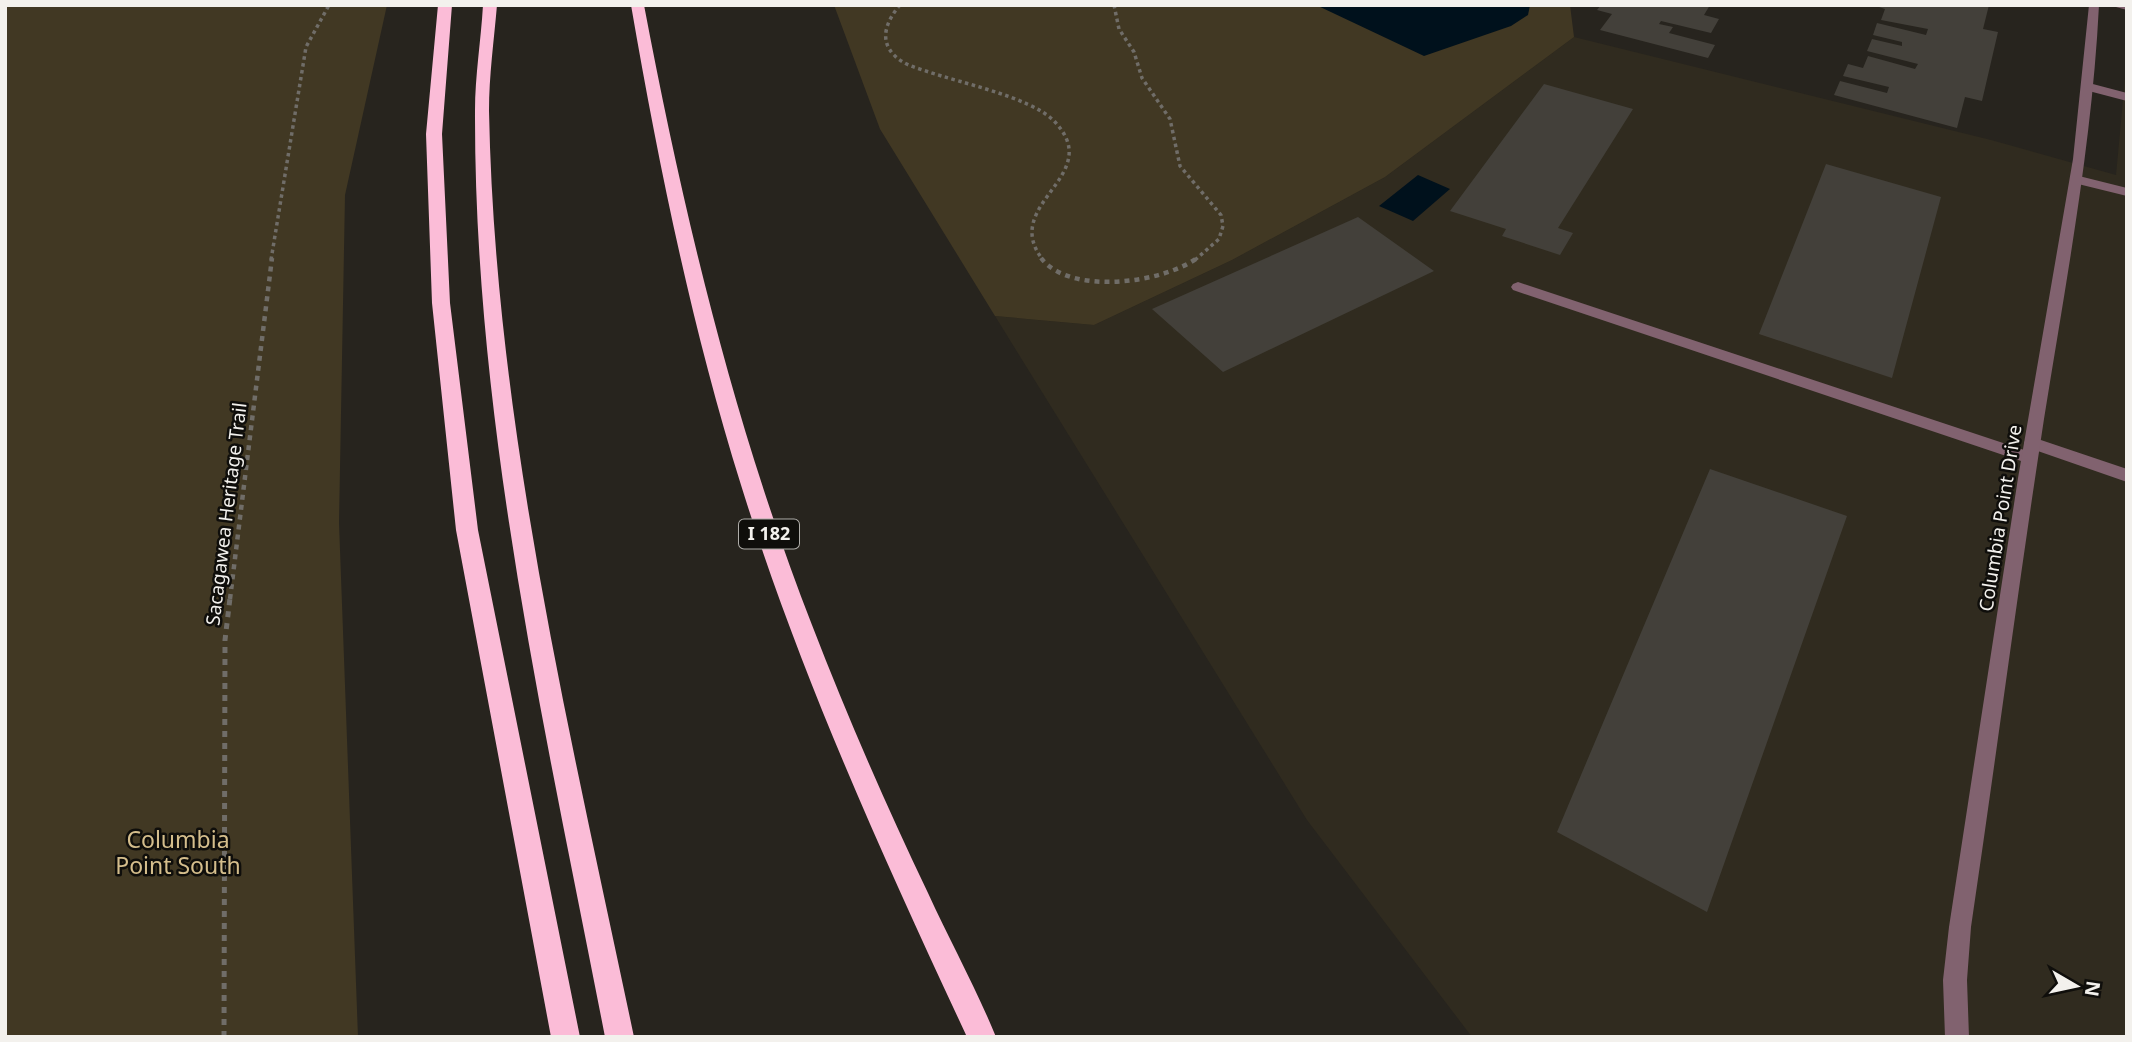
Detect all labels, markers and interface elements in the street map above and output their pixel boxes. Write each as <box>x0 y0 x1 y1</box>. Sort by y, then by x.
street label: Sacagawea Heritage Trail <box>199 401 253 627</box>
street label: Columbia Point Drive <box>1972 423 2028 613</box>
road number: I 182 <box>739 520 799 548</box>
park label: Columbia Point South <box>115 823 241 881</box>
north arrow <box>2041 951 2111 1021</box>
text: N <box>2079 979 2107 998</box>

